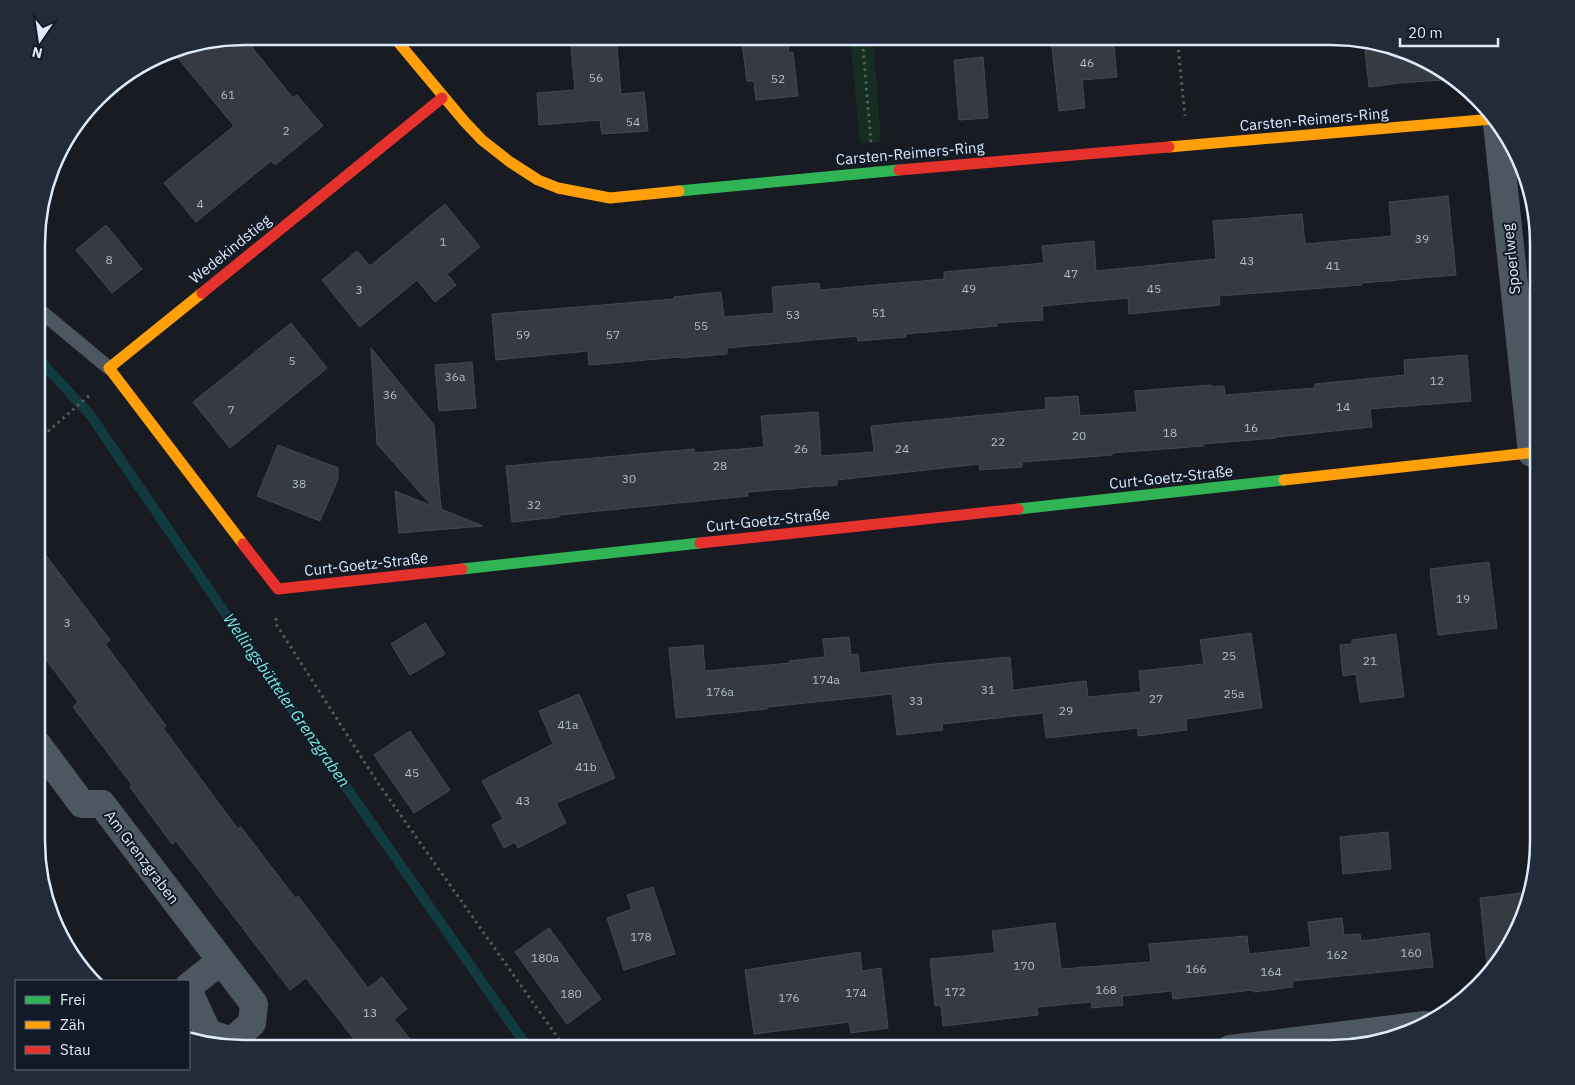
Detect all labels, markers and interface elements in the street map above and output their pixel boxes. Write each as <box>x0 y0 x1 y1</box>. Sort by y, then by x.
north arrow <box>15 15 65 65</box>
scale bar <box>1400 15 1498 47</box>
text: 20 m <box>1408 23 1443 42</box>
text: N <box>30 43 44 63</box>
house number: 46 <box>1080 55 1094 70</box>
house number: 56 <box>589 70 603 85</box>
house number: 52 <box>771 71 785 86</box>
house number: 61 <box>221 87 235 102</box>
street label: Carsten-Reimers-Ring <box>1239 103 1389 135</box>
house number: 54 <box>626 114 640 129</box>
house number: 2 <box>282 123 290 138</box>
street label: Carsten-Reimers-Ring <box>835 137 985 169</box>
house number: 4 <box>196 196 204 211</box>
street label: Wedekindstieg <box>185 210 275 288</box>
street label: Spoerlweg <box>1498 223 1524 295</box>
house number: 39 <box>1415 231 1429 246</box>
house number: 1 <box>439 234 447 249</box>
house number: 8 <box>105 252 113 267</box>
house number: 43 <box>1240 253 1254 268</box>
house number: 41 <box>1326 258 1340 273</box>
house number: 47 <box>1064 266 1078 281</box>
house number: 49 <box>962 281 976 296</box>
house number: 45 <box>1147 281 1161 296</box>
house number: 3 <box>355 282 363 297</box>
house number: 51 <box>872 305 886 320</box>
house number: 53 <box>786 307 800 322</box>
house number: 55 <box>694 318 708 333</box>
house number: 59 <box>516 327 530 342</box>
house number: 57 <box>606 327 620 342</box>
house number: 5 <box>288 353 296 368</box>
house number: 36a <box>445 369 466 384</box>
house number: 12 <box>1430 373 1444 388</box>
house number: 36 <box>383 387 397 402</box>
house number: 14 <box>1336 399 1350 414</box>
house number: 7 <box>227 402 235 417</box>
house number: 16 <box>1244 420 1258 435</box>
house number: 18 <box>1163 425 1177 440</box>
house number: 20 <box>1072 428 1086 443</box>
house number: 22 <box>991 434 1005 449</box>
house number: 26 <box>794 441 808 456</box>
house number: 24 <box>895 441 909 456</box>
house number: 28 <box>713 458 727 473</box>
street label: Curt-Goetz-Straße <box>1108 461 1234 493</box>
house number: 30 <box>622 471 636 486</box>
house number: 38 <box>292 476 306 491</box>
house number: 32 <box>527 497 541 512</box>
street label: Curt-Goetz-Straße <box>705 504 831 536</box>
street label: Curt-Goetz-Straße <box>303 548 429 580</box>
house number: 19 <box>1456 591 1470 606</box>
water label: Wellingsbütteler Grenzgraben <box>219 609 355 791</box>
house number: 3 <box>63 615 71 630</box>
house number: 25 <box>1222 648 1236 663</box>
house number: 21 <box>1363 653 1377 668</box>
house number: 174a <box>812 672 841 687</box>
house number: 31 <box>981 682 995 697</box>
house number: 176a <box>706 684 735 699</box>
house number: 25a <box>1224 686 1245 701</box>
house number: 27 <box>1149 691 1163 706</box>
house number: 33 <box>909 693 923 708</box>
house number: 29 <box>1059 703 1073 718</box>
house number: 41a <box>558 717 579 732</box>
house number: 41b <box>575 759 597 774</box>
house number: 45 <box>405 765 419 780</box>
house number: 43 <box>516 793 530 808</box>
street label: Am Grenzgraben <box>101 806 183 908</box>
house number: 178 <box>630 929 652 944</box>
house number: 160 <box>1400 945 1422 960</box>
house number: 162 <box>1326 947 1348 962</box>
house number: 180a <box>531 950 560 965</box>
house number: 170 <box>1013 958 1035 973</box>
house number: 166 <box>1185 961 1207 976</box>
house number: 164 <box>1260 964 1282 979</box>
legend <box>15 980 190 1070</box>
house number: 168 <box>1095 982 1117 997</box>
house number: 172 <box>944 984 966 999</box>
house number: 174 <box>845 985 867 1000</box>
house number: 180 <box>560 986 582 1001</box>
text: Frei <box>60 990 86 1009</box>
house number: 176 <box>778 990 800 1005</box>
house number: 13 <box>363 1005 377 1020</box>
text: Zäh <box>60 1015 85 1034</box>
text: Stau <box>60 1040 91 1059</box>

